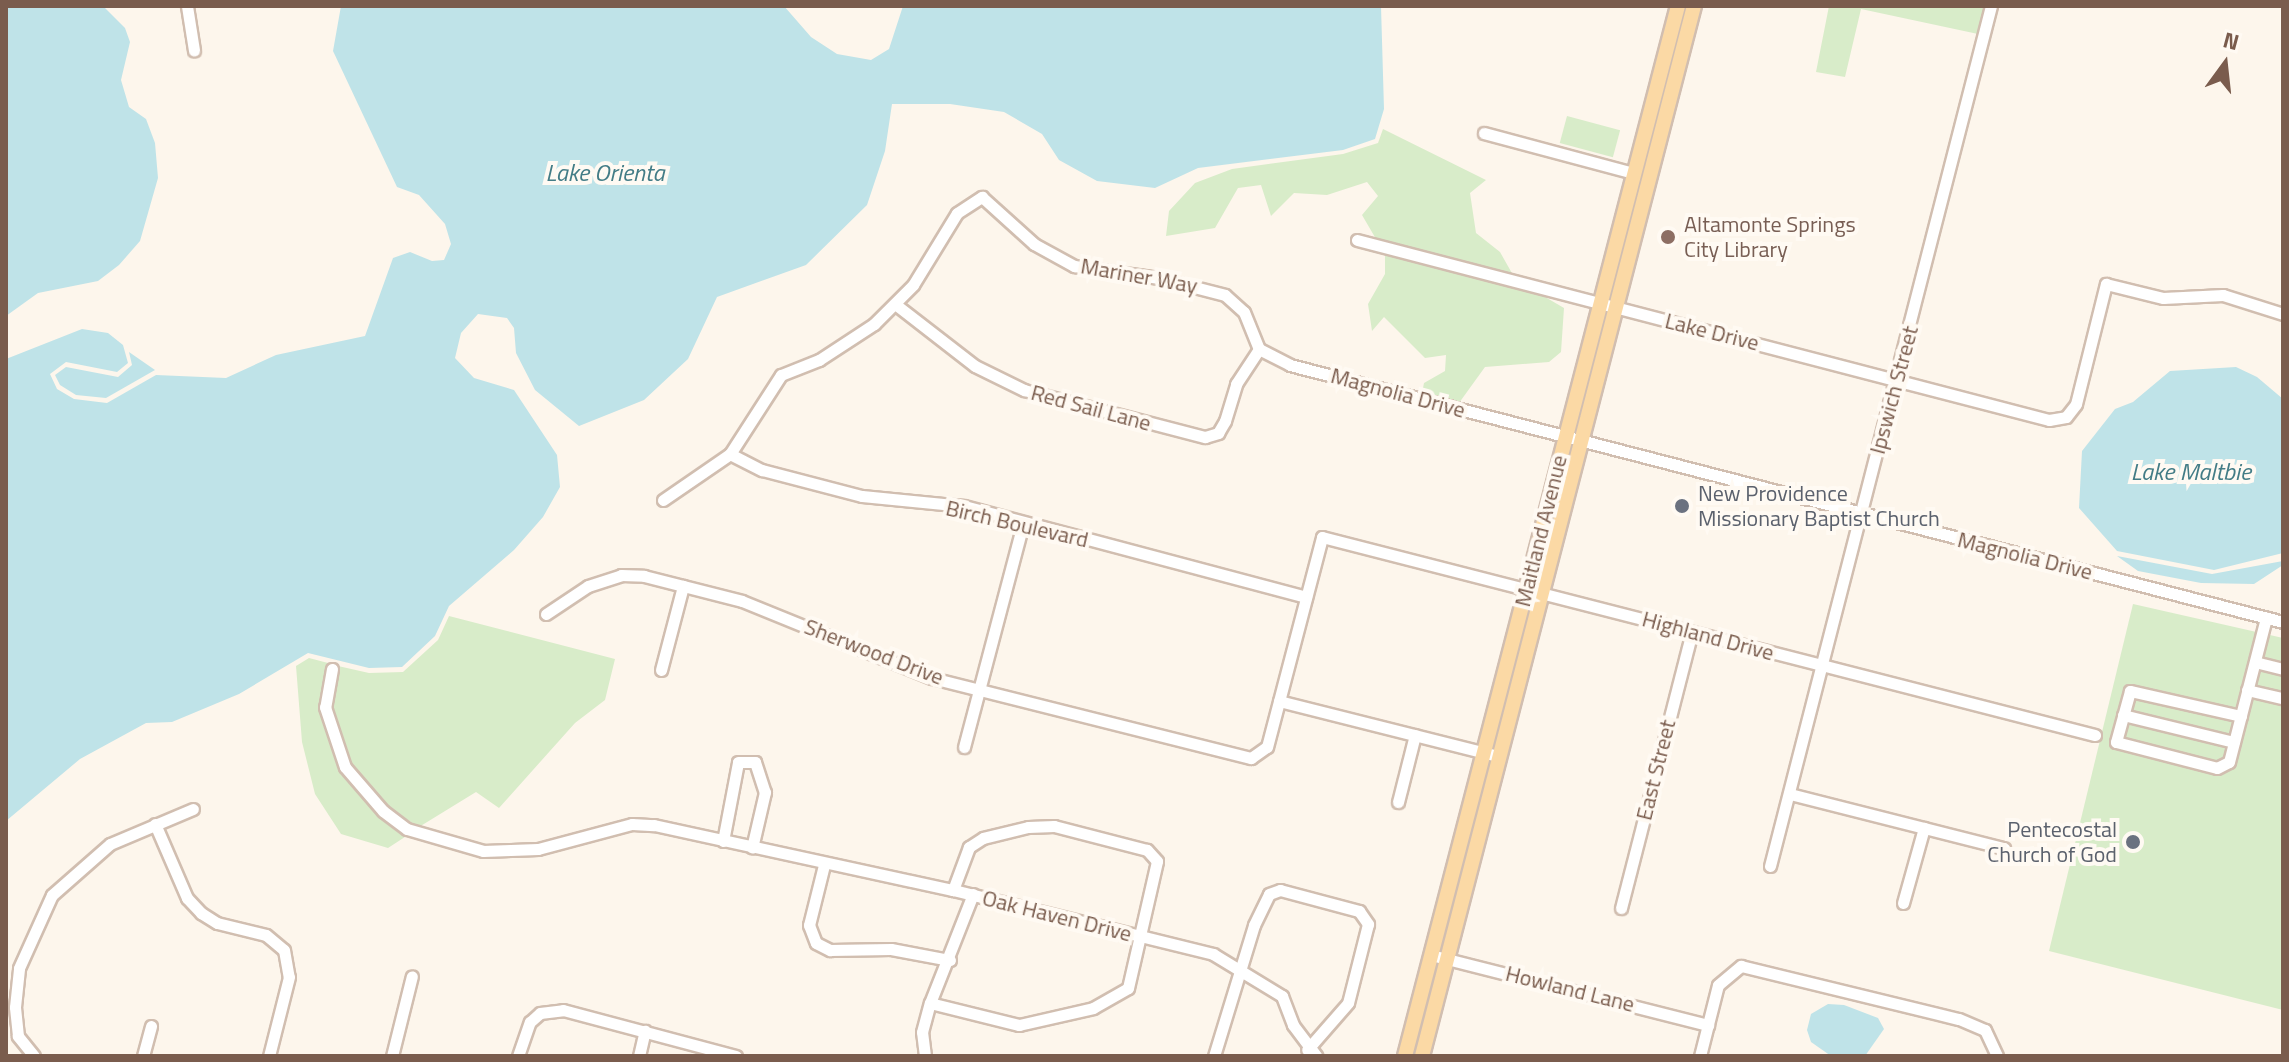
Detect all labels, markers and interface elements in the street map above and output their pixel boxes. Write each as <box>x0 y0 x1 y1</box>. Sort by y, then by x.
text: N <box>2219 22 2243 59</box>
north arrow <box>2185 24 2265 104</box>
water label: Lake Orienta <box>545 159 665 187</box>
place label: Altamonte Springs City Library <box>1684 211 1856 262</box>
marker: Altamonte Springs City Library <box>1659 228 1677 246</box>
street label: Mariner Way <box>1079 253 1199 299</box>
street label: Lake Drive <box>1662 308 1762 356</box>
street label: Ipswich Street <box>1864 323 1924 457</box>
street label: Magnolia Drive <box>1328 362 1468 424</box>
street label: Red Sail Lane <box>1028 379 1154 437</box>
street label: Maitland Avenue <box>1509 452 1573 610</box>
water label: Lake Maltbie <box>2131 458 2251 486</box>
place label: New Providence Missionary Baptist Church <box>1698 480 1940 532</box>
street label: Birch Boulevard <box>943 495 1091 553</box>
marker: New Providence Missionary Baptist Church <box>1673 497 1691 515</box>
street label: Magnolia Drive <box>1955 526 2095 586</box>
street label: Highland Drive <box>1639 606 1777 666</box>
street label: Sherwood Drive <box>801 613 947 691</box>
street label: East Street <box>1631 717 1681 823</box>
place label: Pentecostal Church of God <box>1987 816 2117 868</box>
marker: Pentecostal Church of God <box>2124 833 2142 851</box>
street label: Oak Haven Drive <box>980 885 1134 947</box>
street label: Howland Lane <box>1503 960 1637 1018</box>

